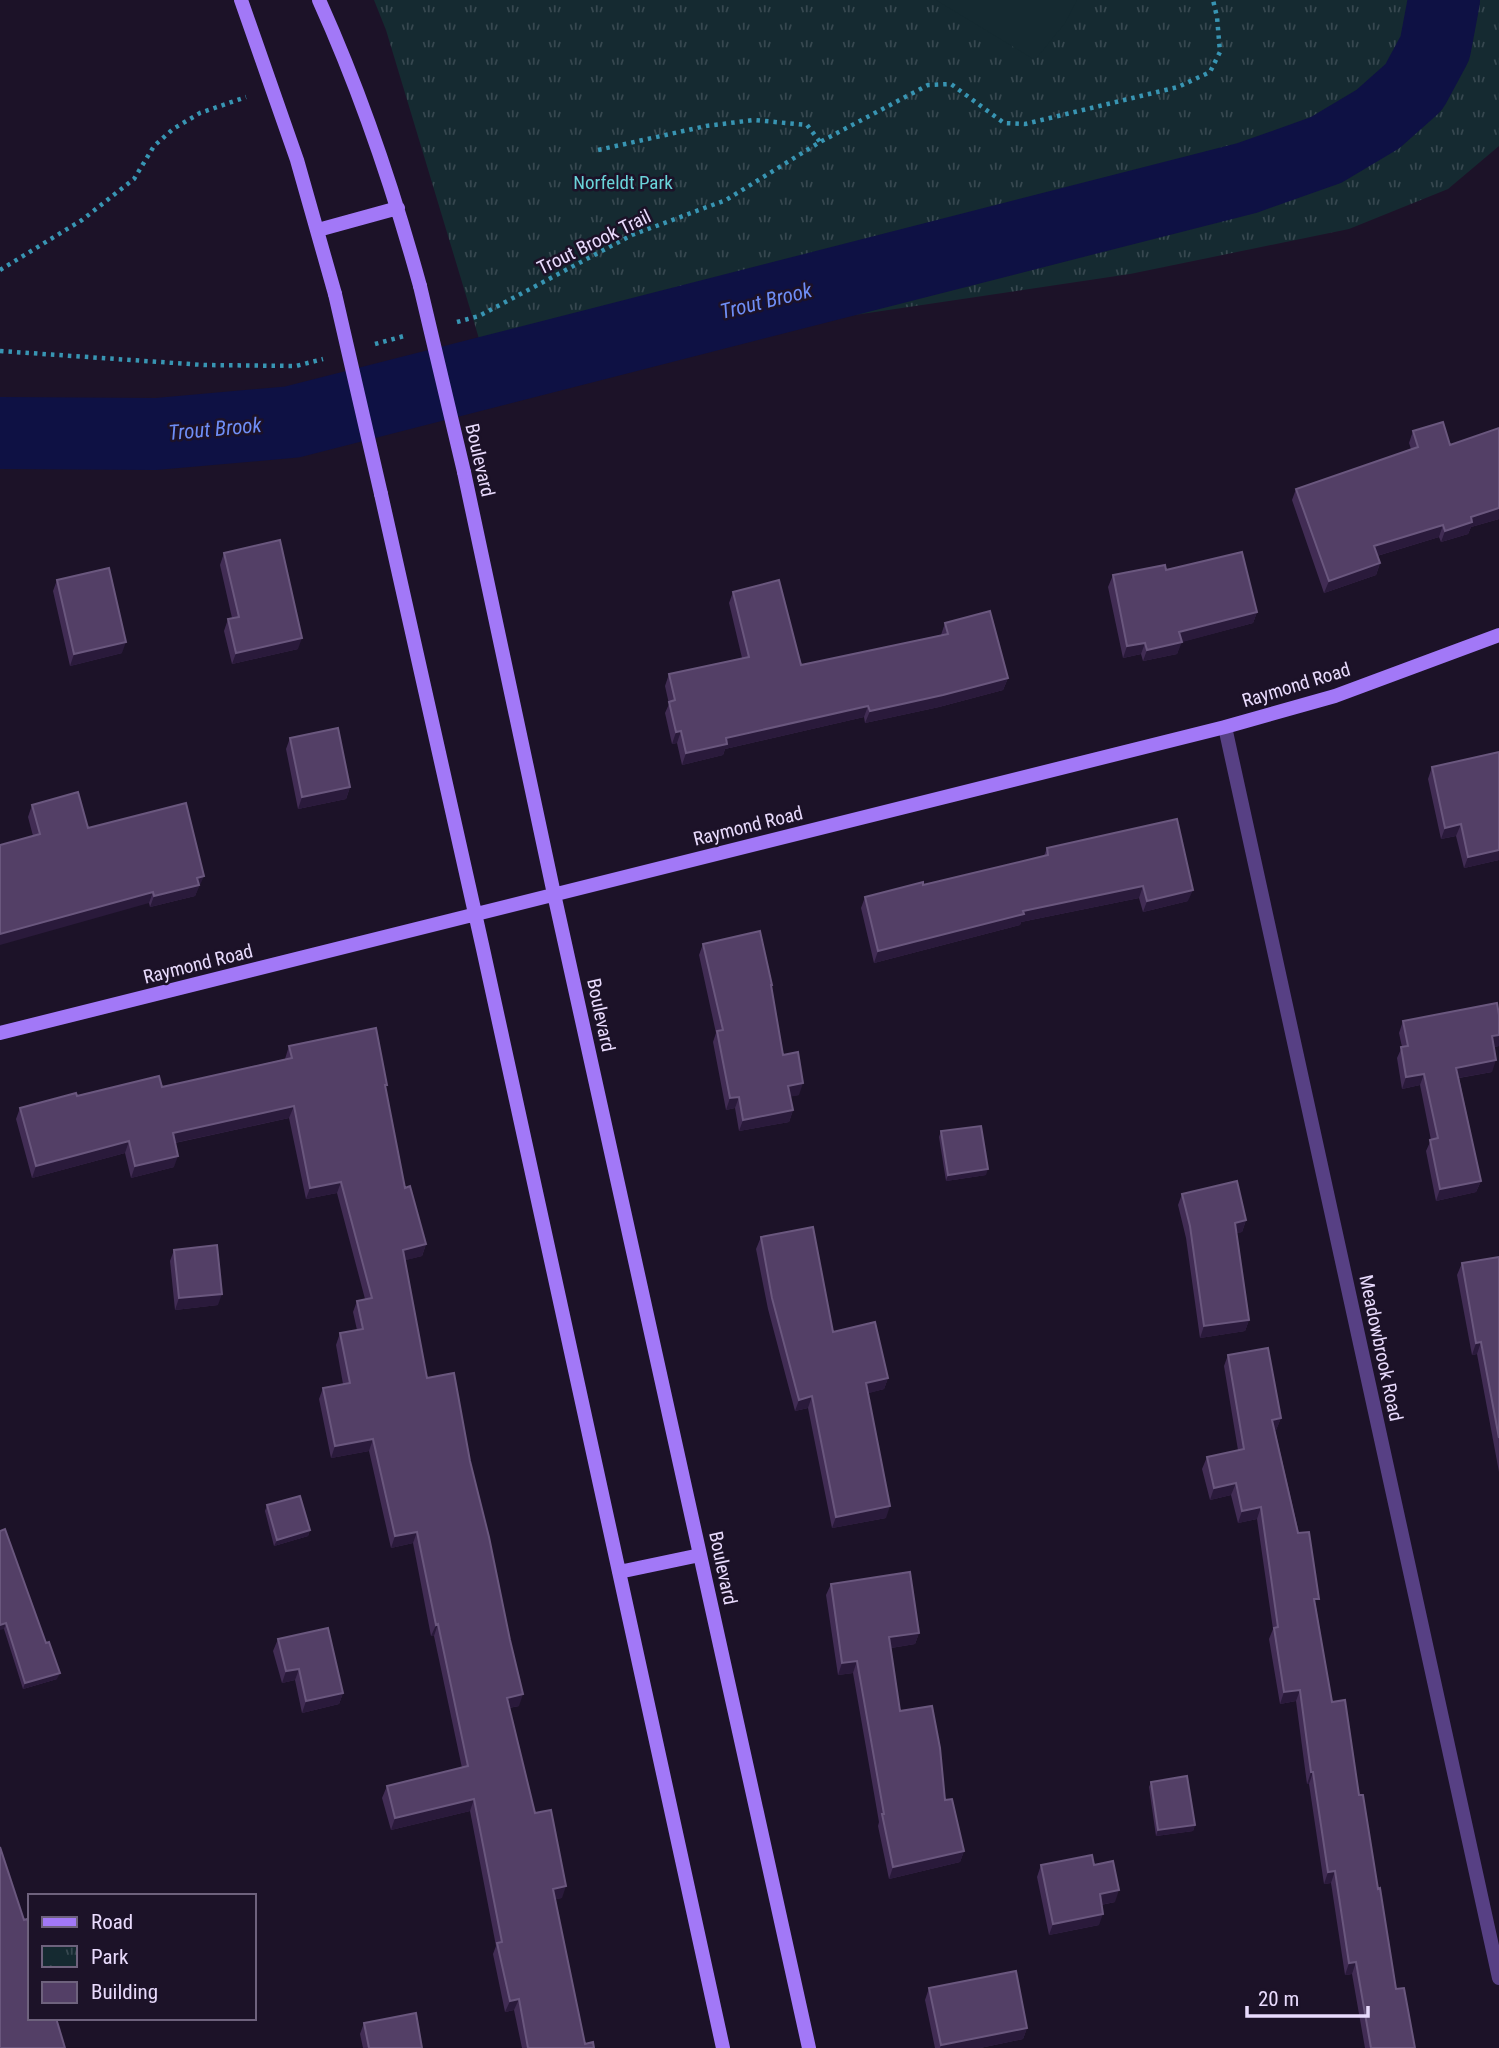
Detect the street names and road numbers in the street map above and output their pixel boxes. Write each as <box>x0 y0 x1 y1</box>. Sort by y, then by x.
street label: Trout Brook Trail <box>533 205 655 279</box>
street label: Boulevard <box>460 421 500 499</box>
street label: Raymond Road <box>1239 658 1353 712</box>
street label: Raymond Road <box>691 801 805 851</box>
street label: Raymond Road <box>141 939 255 989</box>
street label: Boulevard <box>582 976 620 1054</box>
street label: Meadowbrook Road <box>1354 1273 1408 1423</box>
street label: Boulevard <box>704 1529 742 1607</box>

